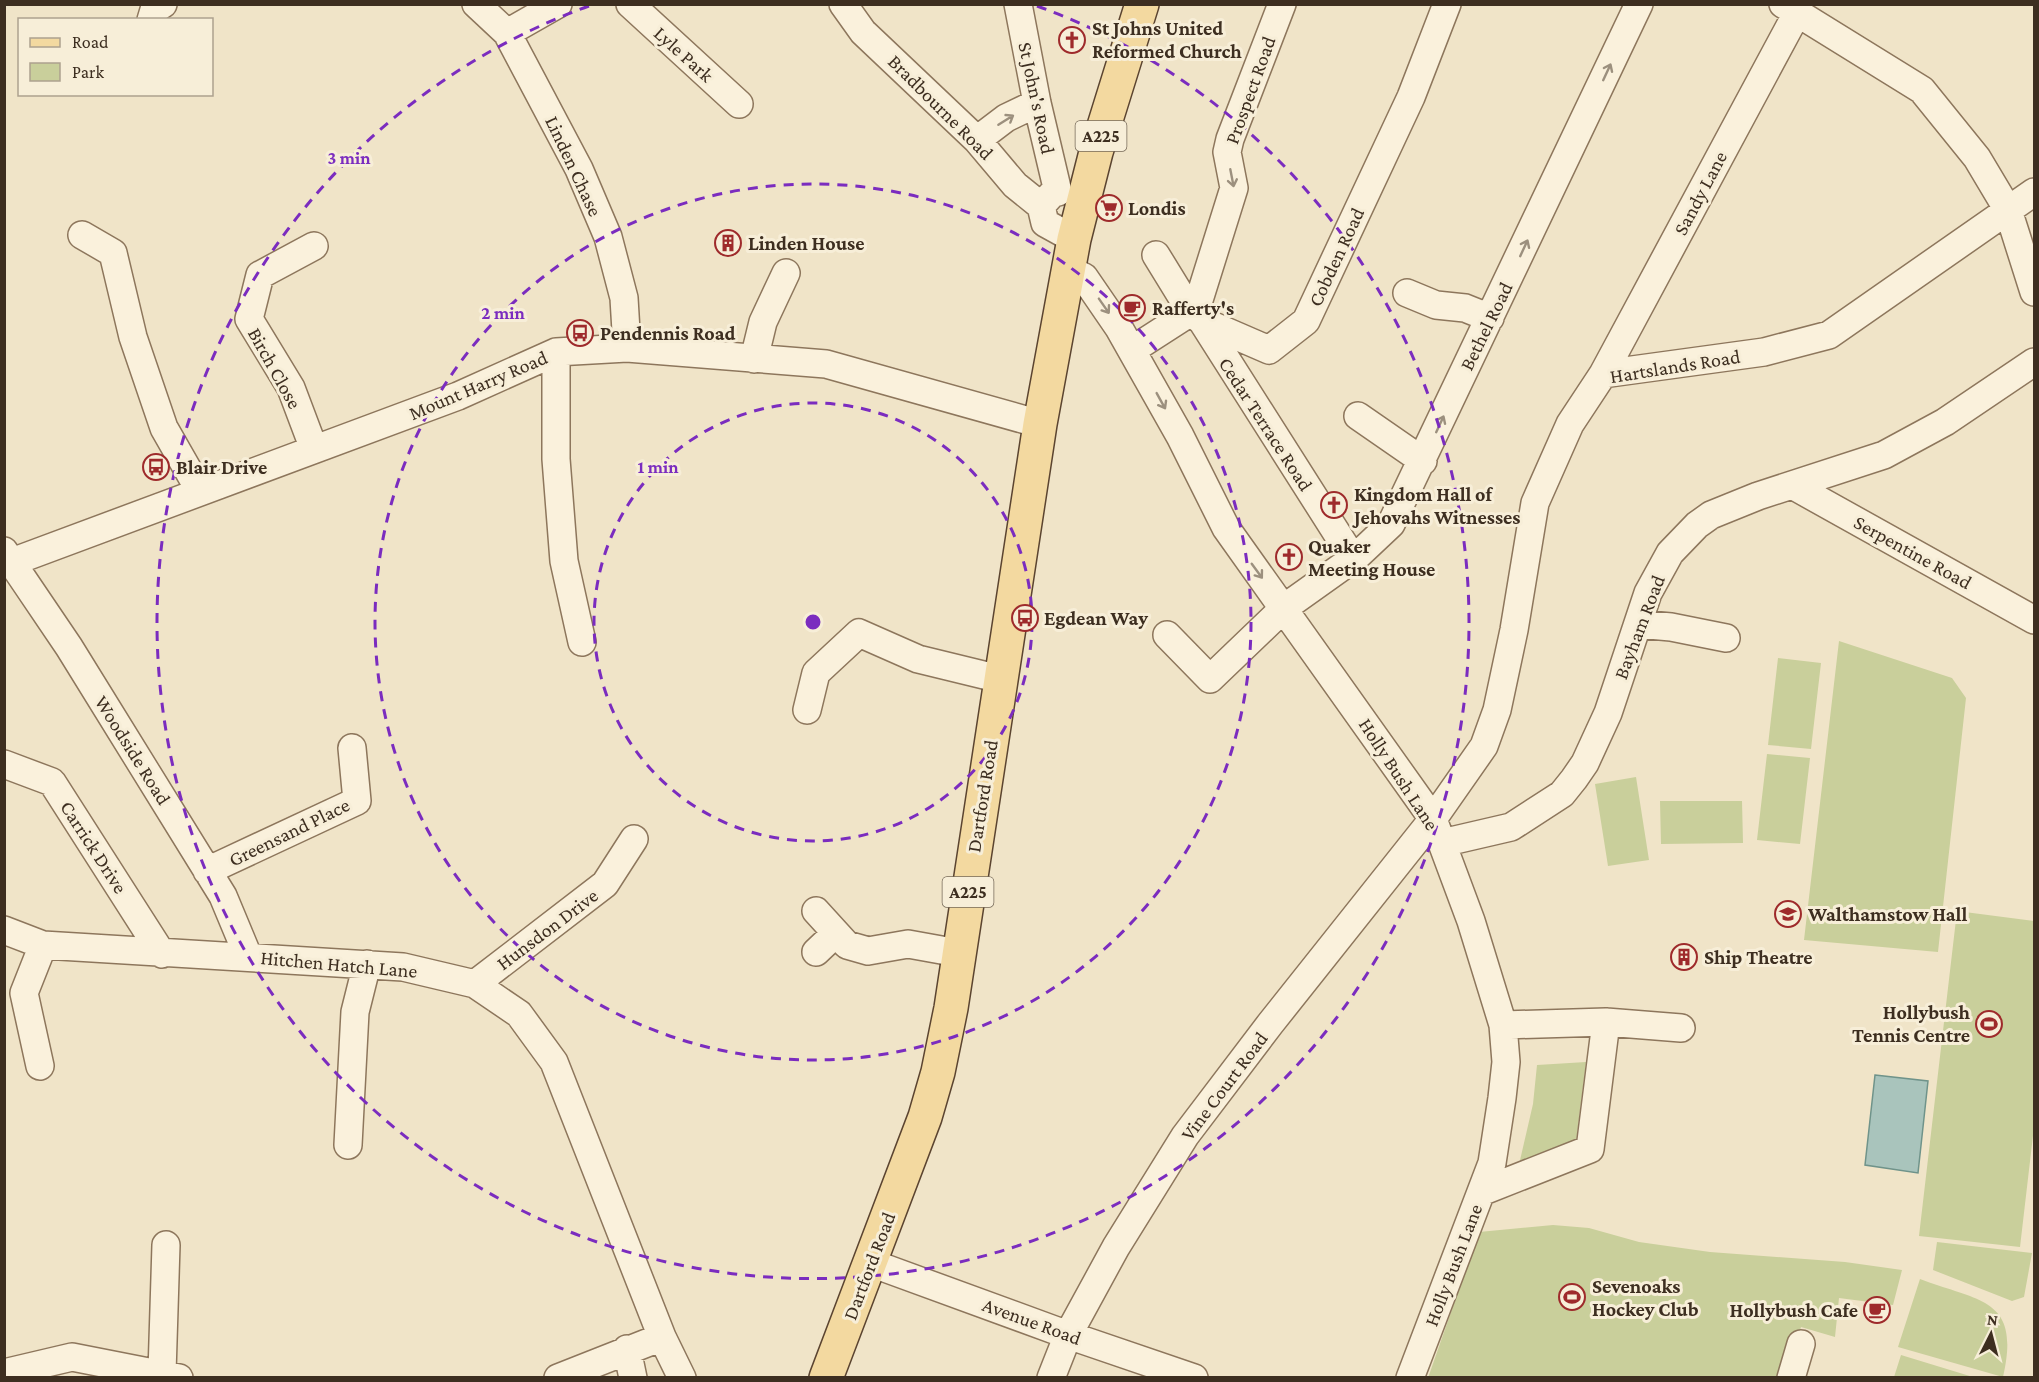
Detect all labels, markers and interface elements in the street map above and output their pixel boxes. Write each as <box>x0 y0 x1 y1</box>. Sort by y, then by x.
place label: St Johns United Reformed Church <box>1092 17 1242 62</box>
legend <box>18 18 213 96</box>
street label: Lyle Park <box>649 22 718 87</box>
church icon: St Johns United Reformed Church <box>1057 25 1087 55</box>
text: Road <box>72 32 109 52</box>
street label: Prospect Road <box>1220 33 1281 147</box>
street label: St John's Road <box>1013 40 1060 157</box>
street label: Bradbourne Road <box>884 50 998 164</box>
text: Park <box>72 62 104 82</box>
one-way arrow <box>1602 63 1614 81</box>
street label: Linden Chase <box>541 112 607 220</box>
one-way arrow <box>997 113 1014 125</box>
road number: A225 <box>1076 121 1126 151</box>
street label: Sandy Lane <box>1669 147 1732 239</box>
text: 3 min <box>327 148 371 168</box>
one-way arrow <box>1227 168 1238 187</box>
supermarket icon: Londis <box>1094 193 1124 223</box>
place label: Londis <box>1128 197 1186 219</box>
street label: Cobden Road <box>1304 204 1369 310</box>
building icon: Linden House <box>713 228 743 258</box>
place label: Linden House <box>748 232 865 254</box>
one-way arrow <box>1519 239 1530 257</box>
street label: Bethel Road <box>1455 278 1517 374</box>
cafe icon: Rafferty's <box>1117 293 1147 323</box>
place label: Rafferty's <box>1152 297 1234 319</box>
one-way arrow <box>1098 298 1110 314</box>
text: 2 min <box>481 303 525 323</box>
bus stop icon: Pendennis Road <box>565 318 595 348</box>
place label: Pendennis Road <box>600 322 735 344</box>
street label: Birch Close <box>244 324 306 413</box>
street label: Hartslands Road <box>1608 345 1742 387</box>
street label: Mount Harry Road <box>405 346 551 425</box>
street label: Cedar Terrace Road <box>1215 353 1318 495</box>
one-way arrow <box>1156 392 1167 410</box>
one-way arrow <box>1435 416 1447 434</box>
bus stop icon: Blair Drive <box>141 452 171 482</box>
place label: Blair Drive <box>176 456 267 478</box>
text: 1 min <box>638 457 679 477</box>
place label: Kingdom Hall of Jehovahs Witnesses <box>1352 483 1520 528</box>
church icon: Kingdom Hall of Jehovahs Witnesses <box>1319 490 1349 520</box>
street label: Serpentine Road <box>1850 511 1976 594</box>
place label: Quaker Meeting House <box>1308 535 1435 580</box>
church icon: Quaker Meeting House <box>1274 542 1304 572</box>
one-way arrow <box>1251 562 1263 578</box>
street label: Bayham Road <box>1609 571 1670 683</box>
bus stop icon: Egdean Way <box>1010 603 1040 633</box>
place label: Egdean Way <box>1044 607 1148 629</box>
centre of rings <box>803 612 823 632</box>
street label: Woodside Road <box>91 691 176 809</box>
street label: Holly Bush Lane <box>1354 714 1444 835</box>
street label: Dartford Road <box>962 738 1002 854</box>
street label: Greensand Place <box>225 793 353 871</box>
street label: Carrick Drive <box>56 797 132 897</box>
road number: A225 <box>942 877 994 907</box>
street label: Hunsdon Drive <box>492 884 602 974</box>
school or university icon: Walthamstow Hall <box>1773 899 1803 929</box>
place label: Walthamstow Hall <box>1807 903 1967 925</box>
building icon: Ship Theatre <box>1669 942 1699 972</box>
street label: Hitchen Hatch Lane <box>260 946 419 982</box>
place label: Ship Theatre <box>1704 946 1813 968</box>
place label: Hollybush Tennis Centre <box>1852 1001 1971 1046</box>
sports icon: Hollybush Tennis Centre <box>1974 1009 2004 1039</box>
street label: Vine Court Road <box>1176 1027 1272 1144</box>
street label: Holly Bush Lane <box>1420 1201 1487 1330</box>
street label: Dartford Road <box>838 1209 900 1323</box>
place label: Sevenoaks Hockey Club <box>1592 1275 1699 1320</box>
sports icon: Sevenoaks Hockey Club <box>1557 1282 1587 1312</box>
street label: Avenue Road <box>980 1293 1085 1349</box>
cafe icon: Hollybush Cafe <box>1862 1295 1892 1325</box>
place label: Hollybush Cafe <box>1729 1299 1858 1321</box>
north arrow <box>1961 1304 2021 1364</box>
text: N <box>1986 1311 1999 1329</box>

